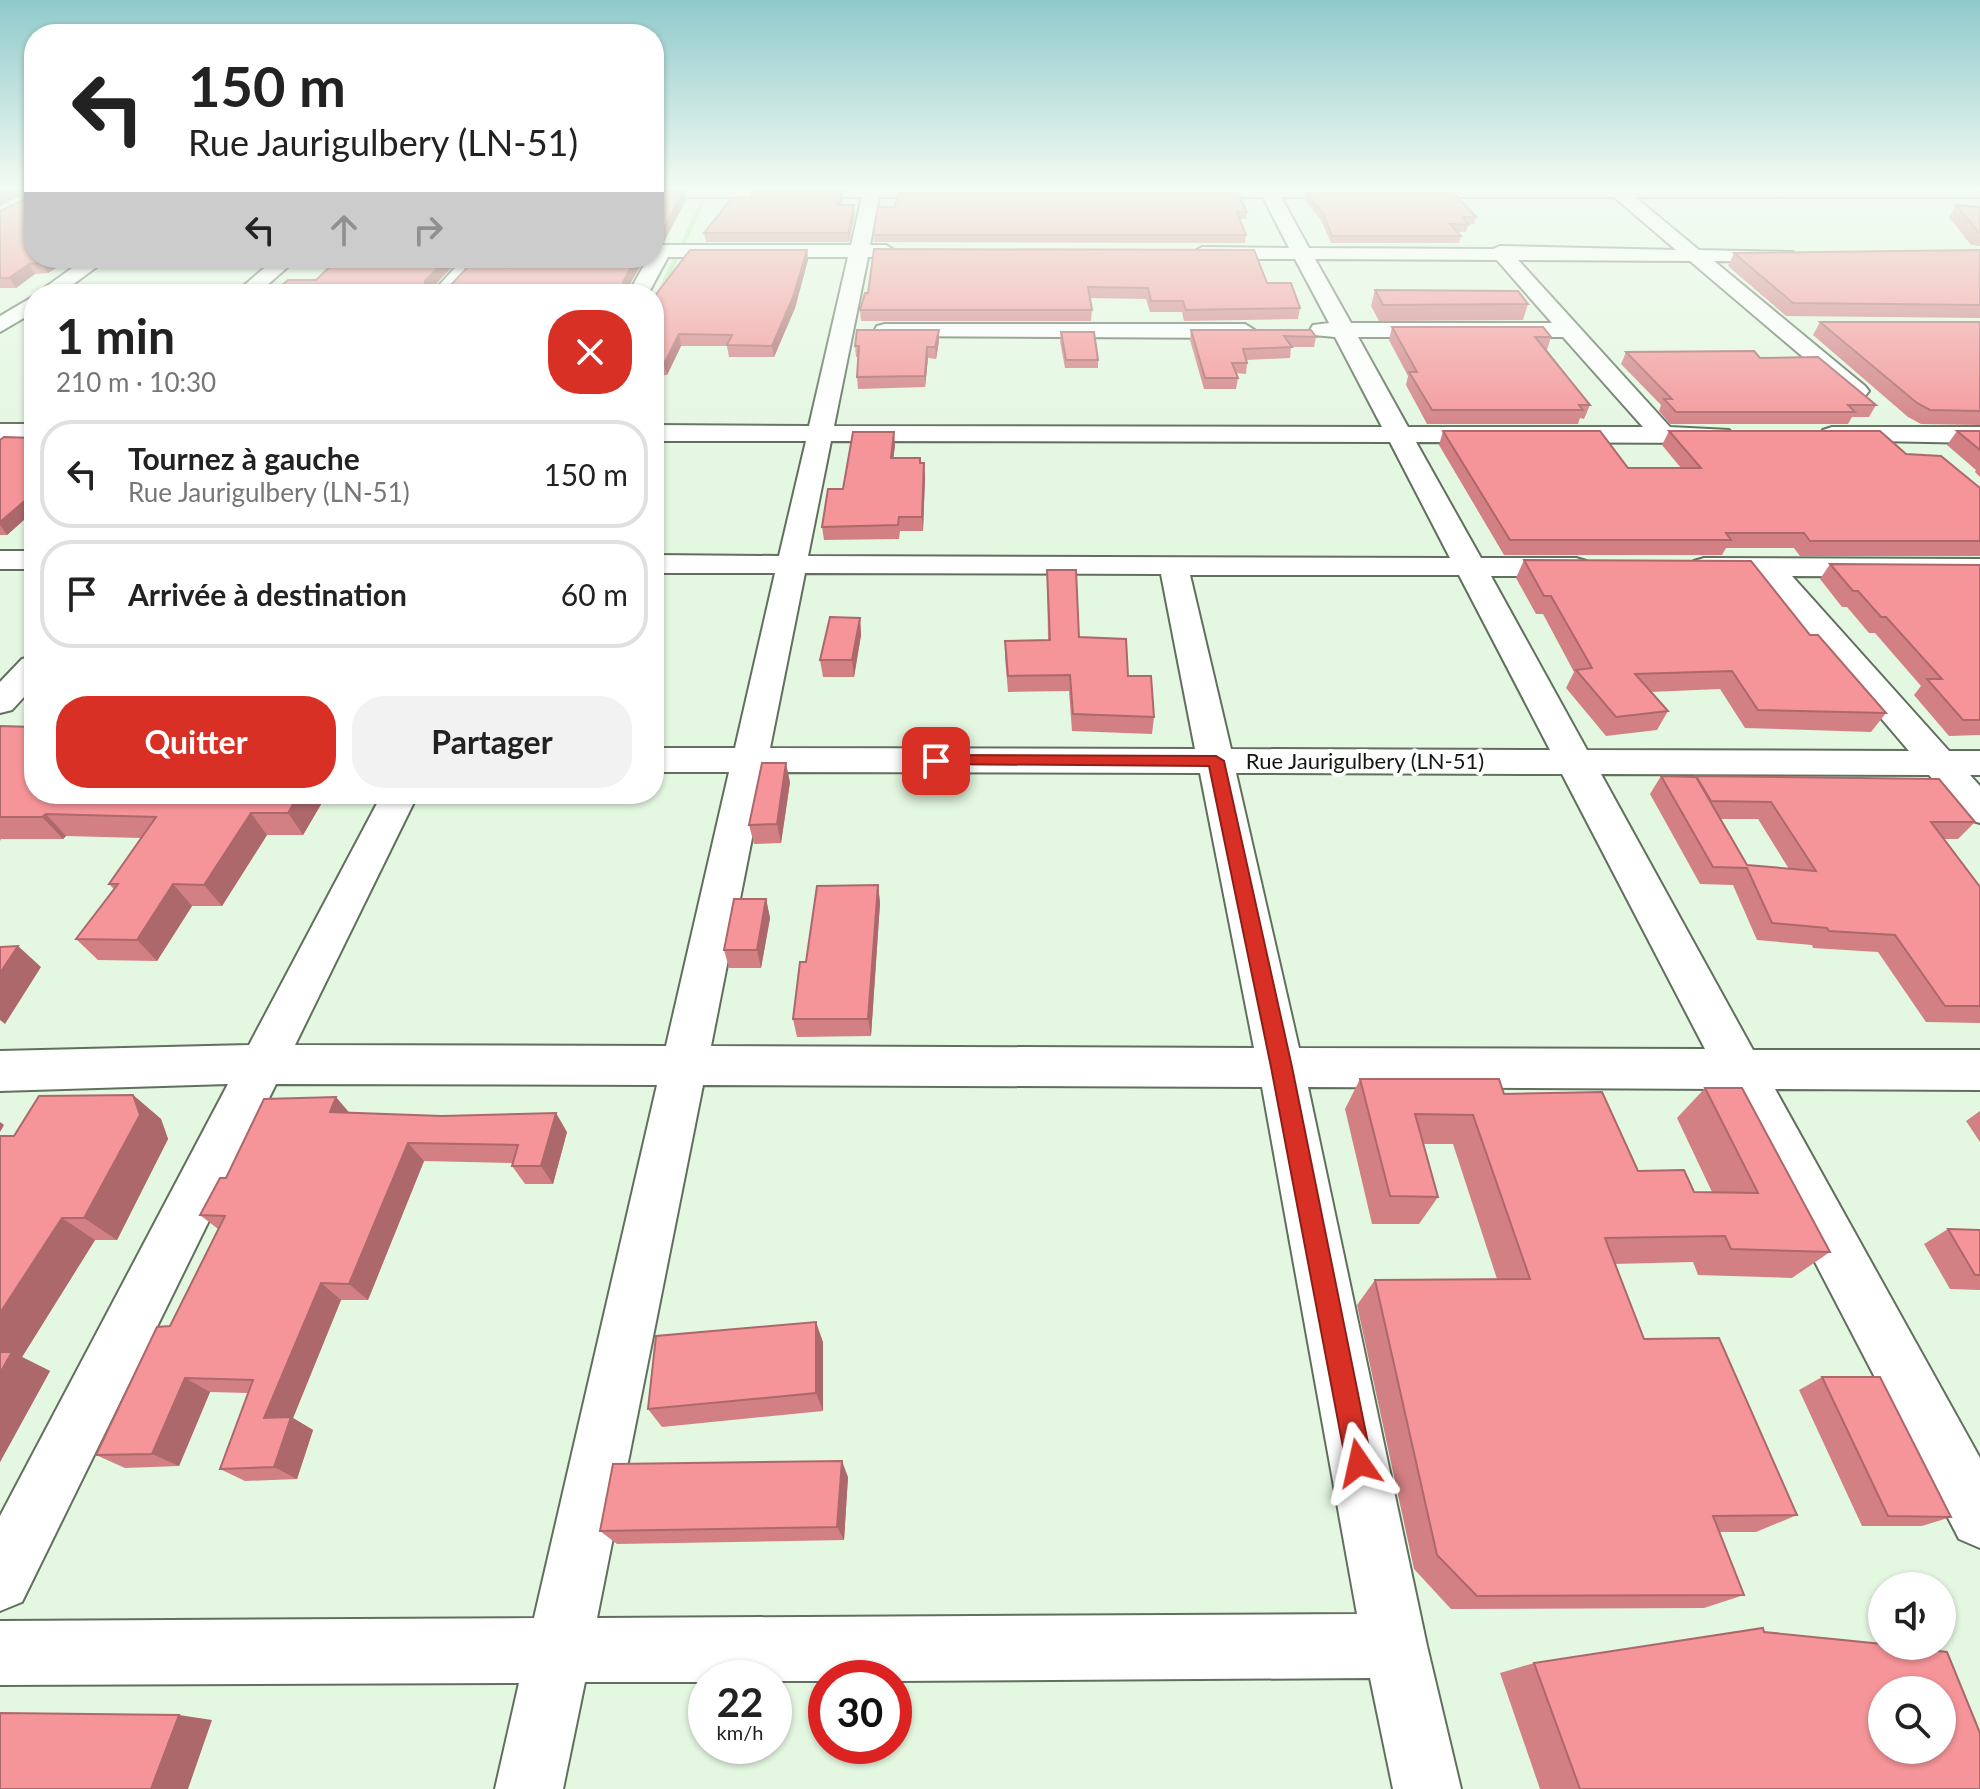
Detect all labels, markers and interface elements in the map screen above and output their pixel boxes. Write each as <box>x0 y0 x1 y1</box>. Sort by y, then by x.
text: 150 m <box>188 52 346 119</box>
icon: left <box>56 56 160 160</box>
text: Rue Jaurigulbery (LN-51) <box>188 120 578 164</box>
icon: left <box>238 208 282 252</box>
icon: ahead <box>322 208 366 252</box>
icon: right <box>406 208 450 252</box>
text: 1 min <box>56 307 175 364</box>
button: close <box>548 310 632 394</box>
text: 210 m · 10:30 <box>56 366 216 398</box>
text: Tournez à gauche <box>128 440 360 476</box>
icon: left <box>60 452 104 496</box>
text: 150 m <box>543 456 628 492</box>
text: Rue Jaurigulbery (LN-51) <box>128 476 410 508</box>
icon: arrive <box>60 572 104 616</box>
text: Arrivée à destination <box>128 576 407 612</box>
text: 60 m <box>561 576 628 612</box>
button: Quitter <box>56 696 336 788</box>
button: Partager <box>352 696 632 788</box>
pin <box>902 727 970 795</box>
icon: arrive <box>914 739 958 783</box>
street label: Rue Jaurigulbery (LN-51) <box>1246 747 1484 774</box>
position arrow <box>1317 1421 1401 1505</box>
map controls <box>1868 1572 1956 1764</box>
button: sound <box>1868 1572 1956 1660</box>
speed limit sign: 30 <box>808 1660 912 1764</box>
button: search <box>1868 1676 1956 1764</box>
text: 22 <box>717 1678 763 1726</box>
text: km/h <box>717 1720 763 1744</box>

